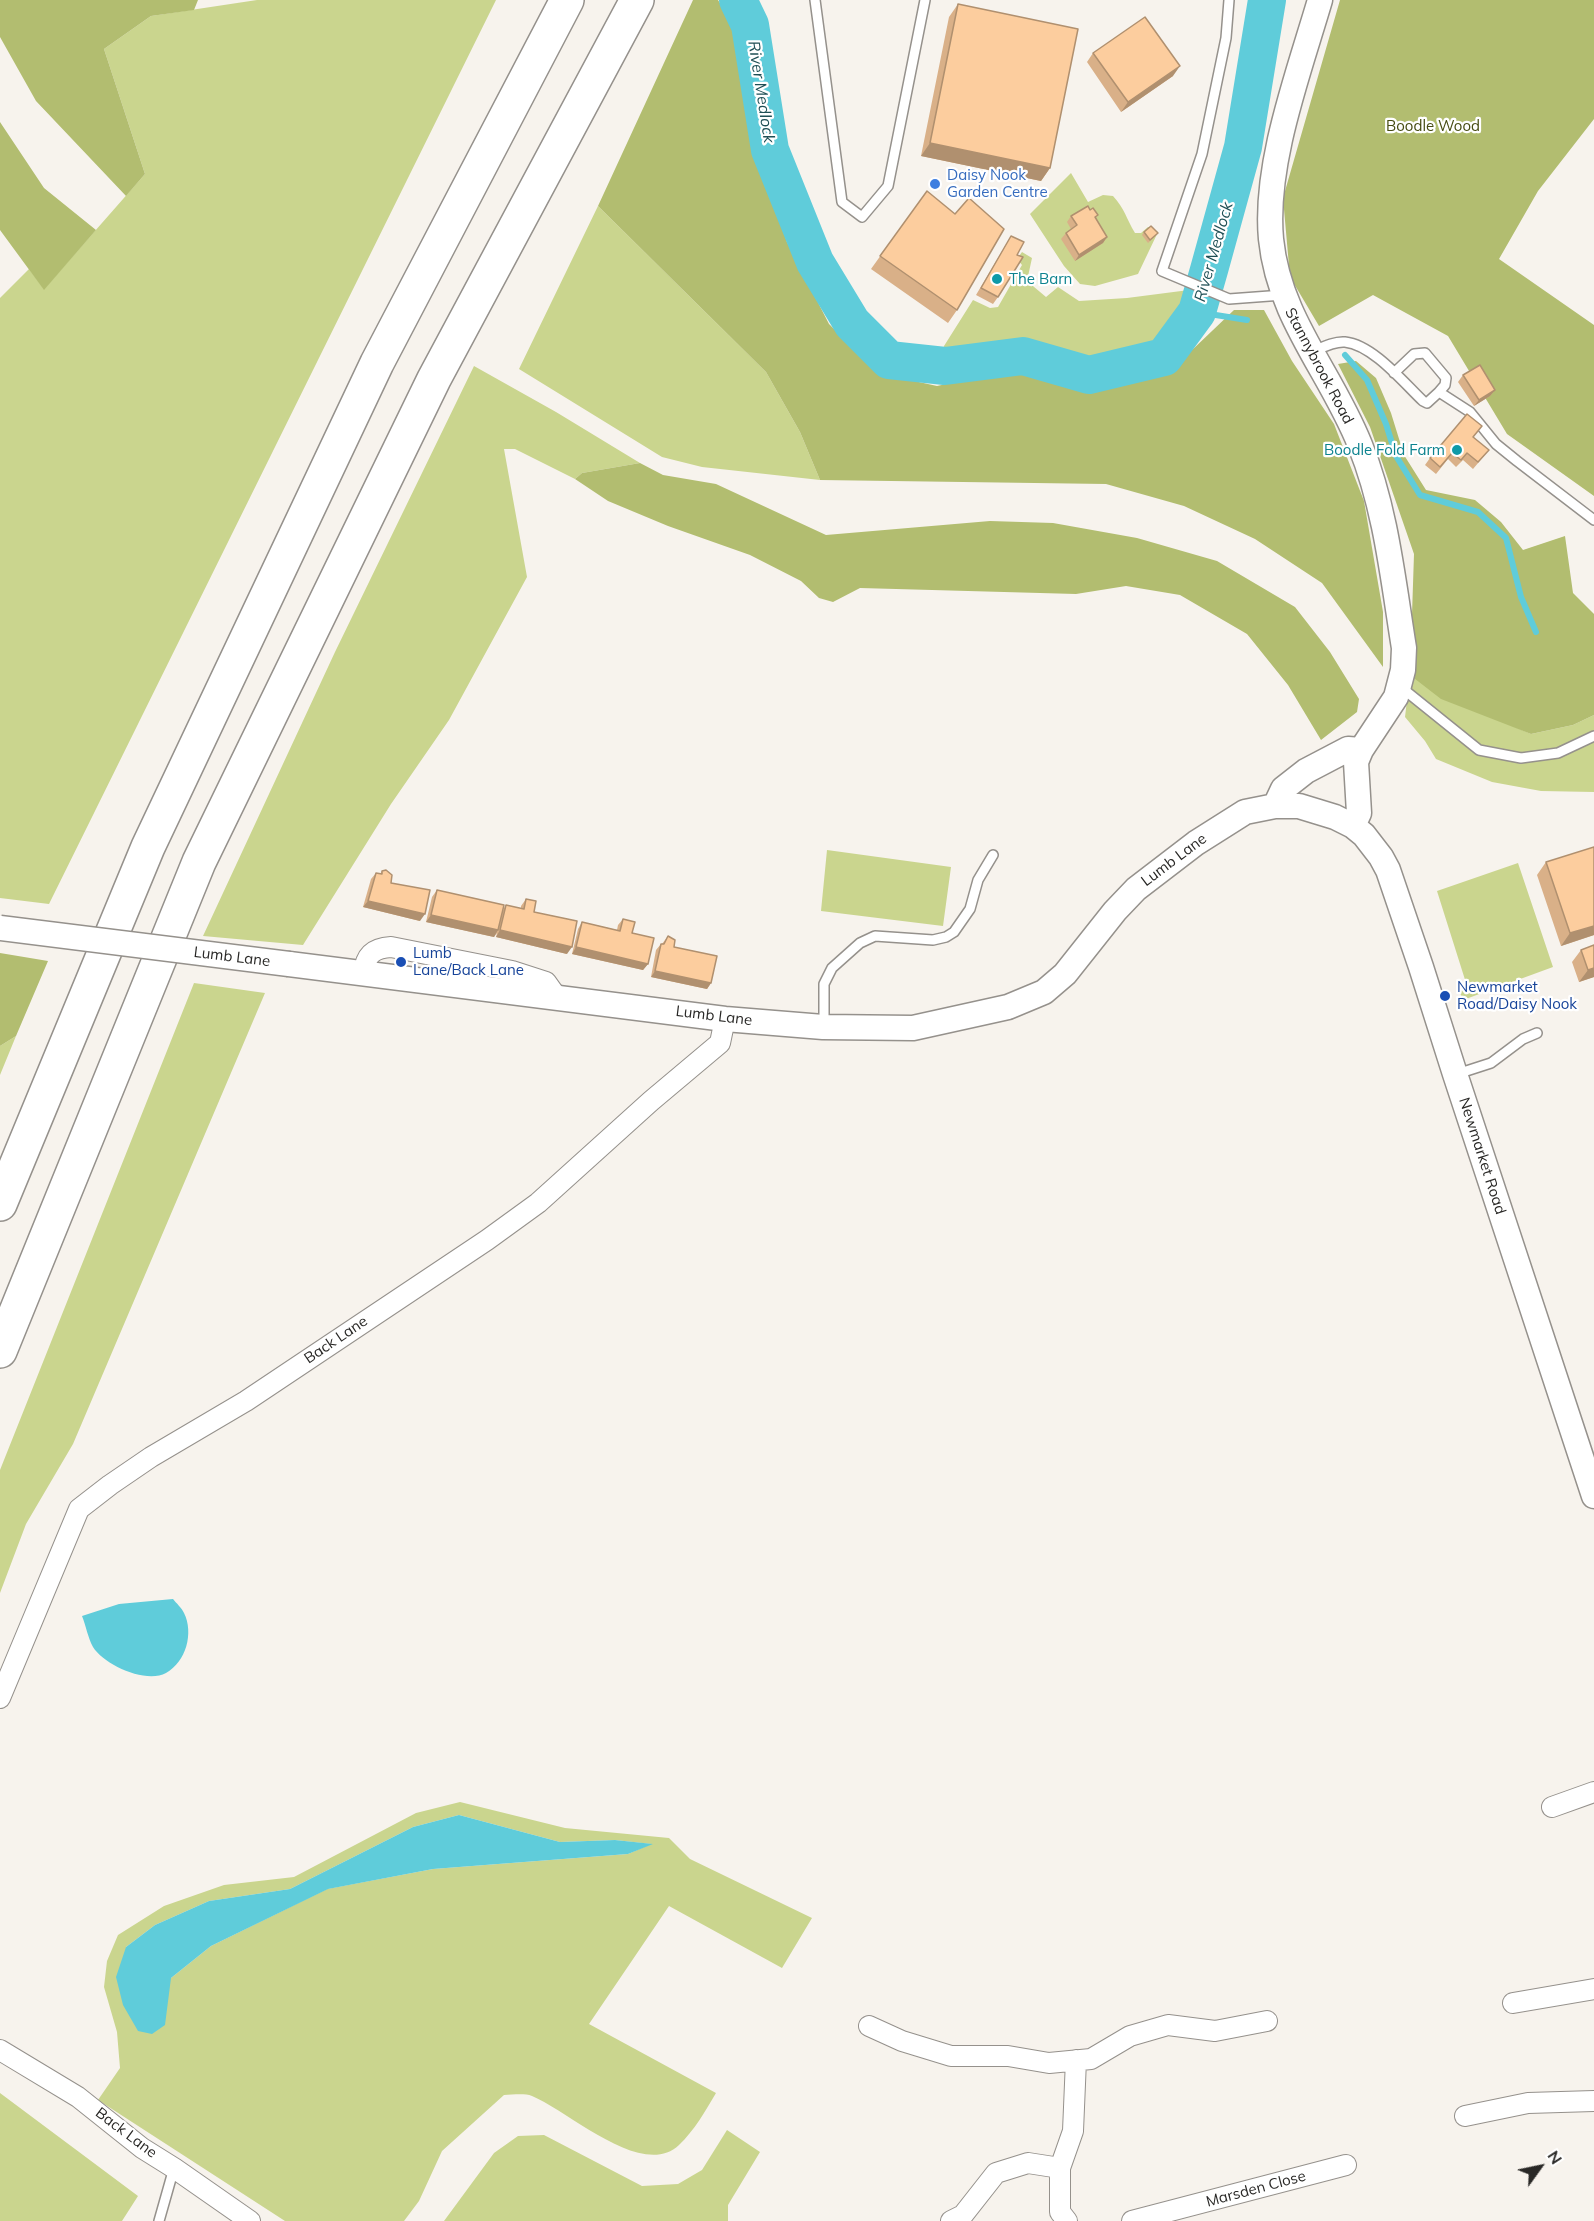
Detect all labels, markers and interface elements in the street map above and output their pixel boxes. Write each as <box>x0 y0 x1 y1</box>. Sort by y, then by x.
water label: River Medlock <box>743 40 779 144</box>
park label: Boodle Wood <box>1386 117 1480 135</box>
place label: Daisy Nook Garden Centre <box>947 166 1048 201</box>
marker: Daisy Nook Garden Centre <box>928 177 942 191</box>
water label: River Medlock <box>1191 200 1237 304</box>
place label: The Barn <box>1009 270 1072 288</box>
marker: The Barn <box>990 272 1004 286</box>
street label: Stannybrook Road <box>1281 305 1357 427</box>
place label: Boodle Fold Farm <box>1324 441 1445 459</box>
marker: Boodle Fold Farm <box>1450 443 1464 457</box>
street label: Lumb Lane <box>1138 830 1210 890</box>
street label: Lumb Lane <box>193 943 271 971</box>
place label: Lumb Lane/Back Lane <box>413 944 524 979</box>
marker: Lumb Lane/Back Lane <box>394 955 408 969</box>
place label: Newmarket Road/Daisy Nook <box>1457 978 1577 1013</box>
marker: Newmarket Road/Daisy Nook <box>1438 989 1452 1003</box>
street label: Lumb Lane <box>675 1002 753 1030</box>
street label: Newmarket Road <box>1455 1095 1509 1217</box>
street label: Back Lane <box>301 1312 371 1368</box>
street label: Back Lane <box>92 2104 160 2162</box>
north arrow <box>1510 2137 1570 2197</box>
text: N <box>1543 2147 1567 2168</box>
street label: Marsden Close <box>1204 2167 1308 2211</box>

